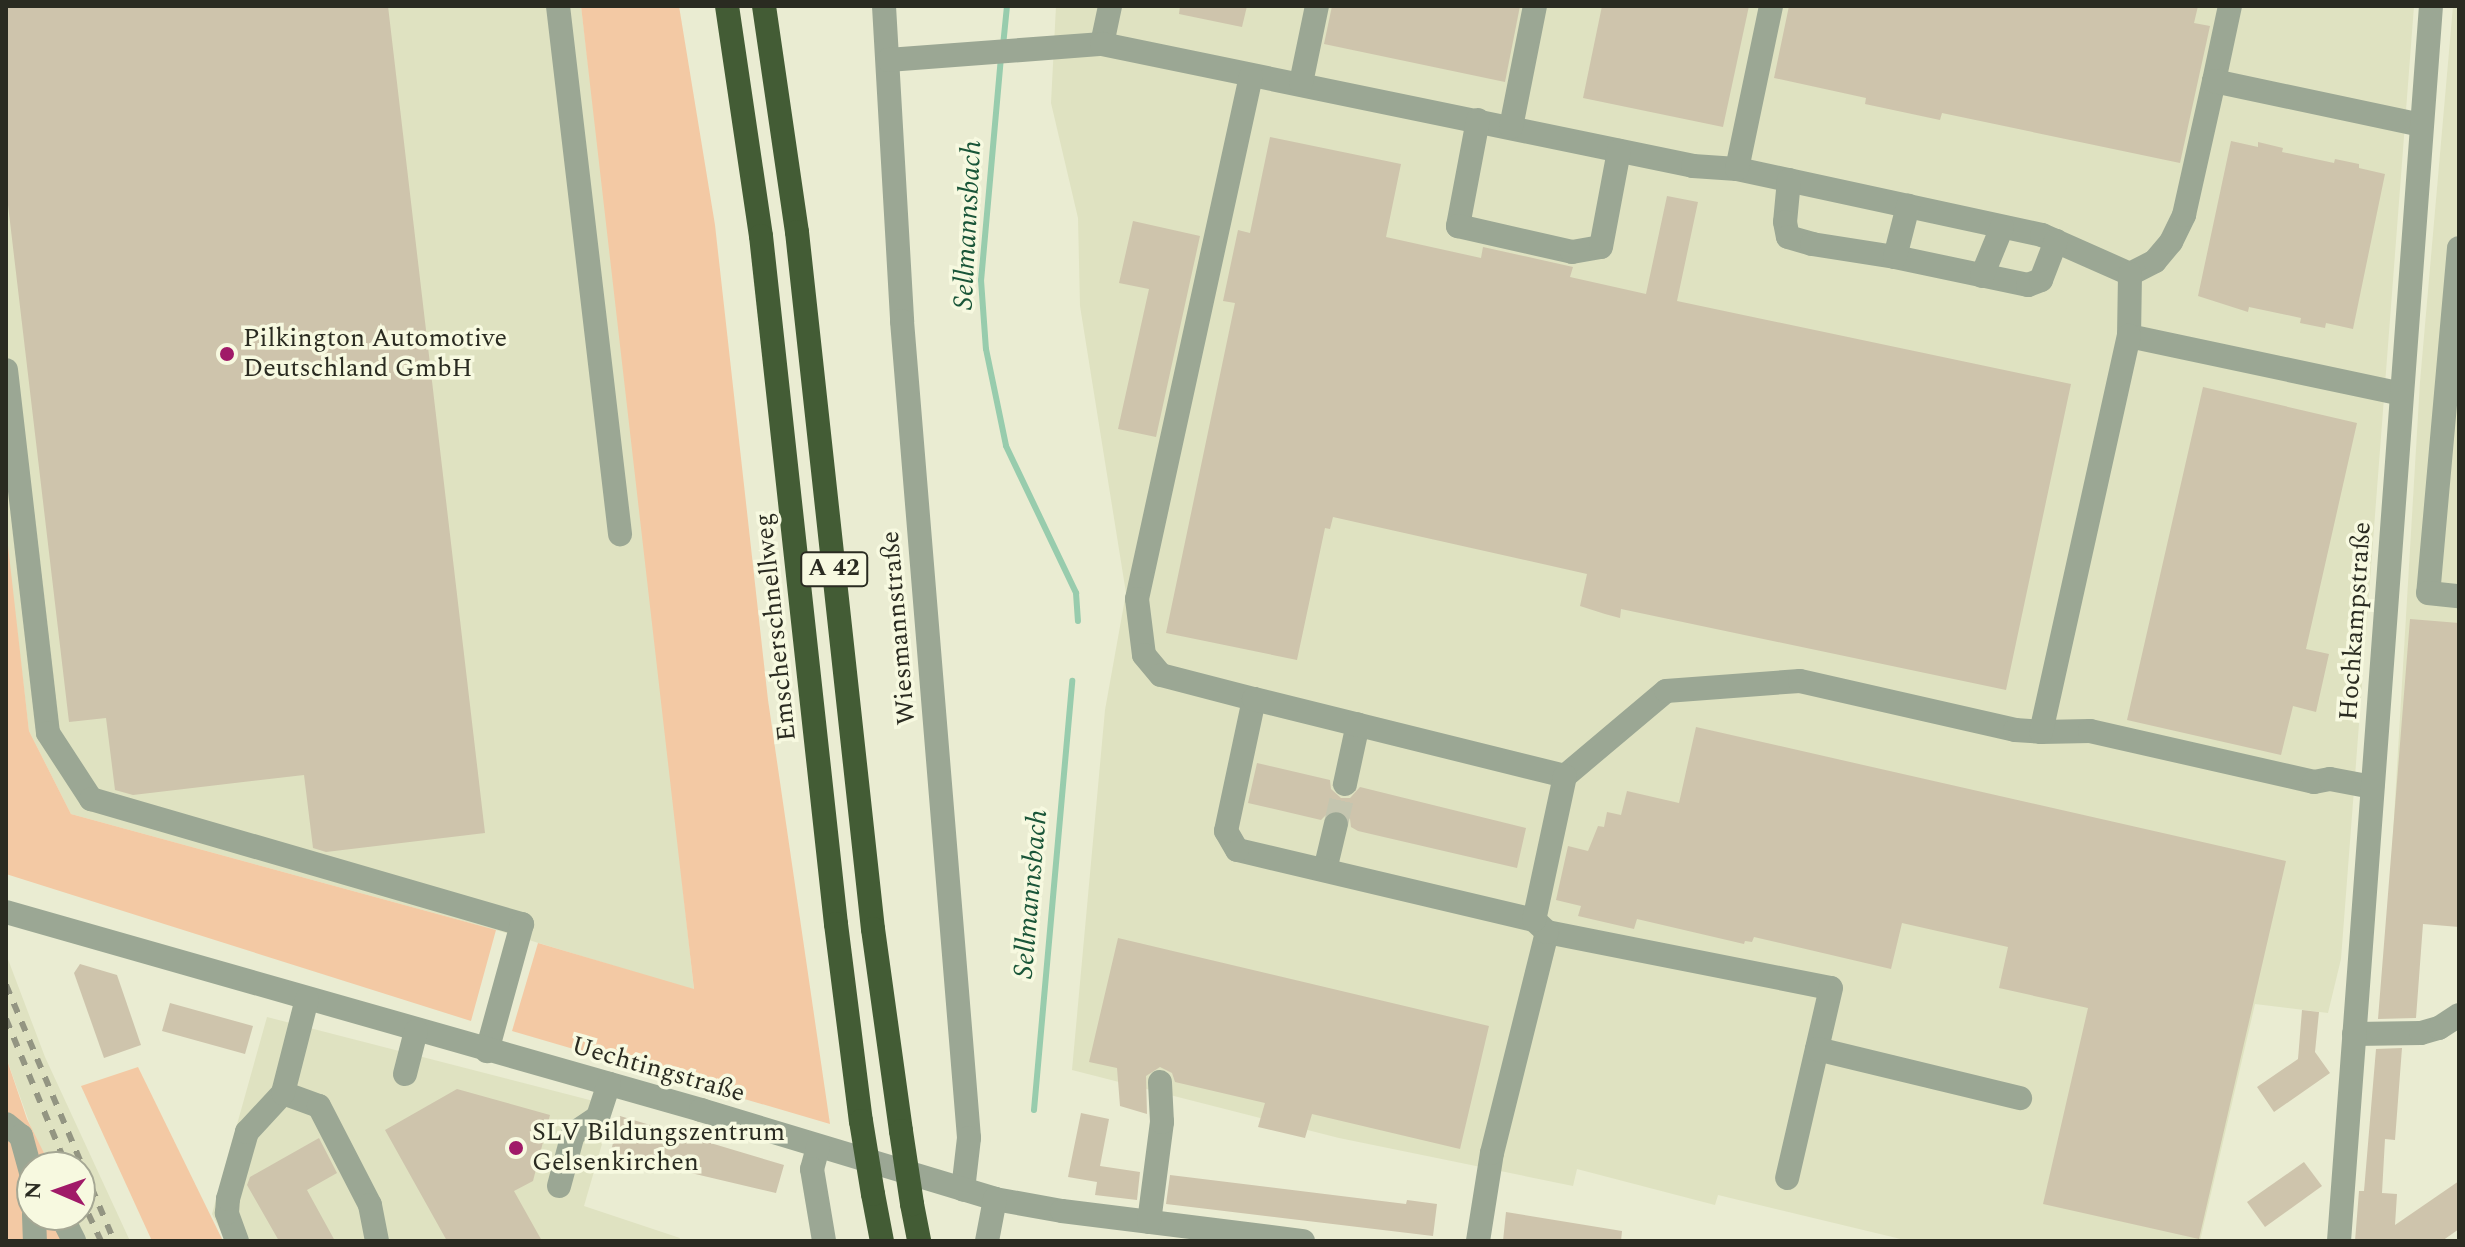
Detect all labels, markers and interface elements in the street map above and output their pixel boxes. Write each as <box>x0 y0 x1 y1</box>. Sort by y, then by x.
water label: Sellmannsbach <box>947 140 989 310</box>
place label: Pilkington Automotive Deutschland GmbH <box>243 323 507 384</box>
marker: Pilkington Automotive Deutschland GmbH <box>218 345 236 363</box>
street label: Emscherschnellweg <box>749 511 803 743</box>
street label: Hochkampstraße <box>2334 521 2378 721</box>
street label: Wiesmannstraße <box>875 530 923 726</box>
road number: A 42 <box>800 549 868 589</box>
water label: Sellmannsbach <box>1007 808 1055 980</box>
street label: Uechtingstraße <box>568 1030 748 1110</box>
place label: SLV Bildungszentrum Gelsenkirchen <box>532 1117 785 1178</box>
marker: SLV Bildungszentrum Gelsenkirchen <box>507 1139 525 1157</box>
north arrow <box>16 1151 96 1231</box>
text: N <box>17 1181 50 1200</box>

